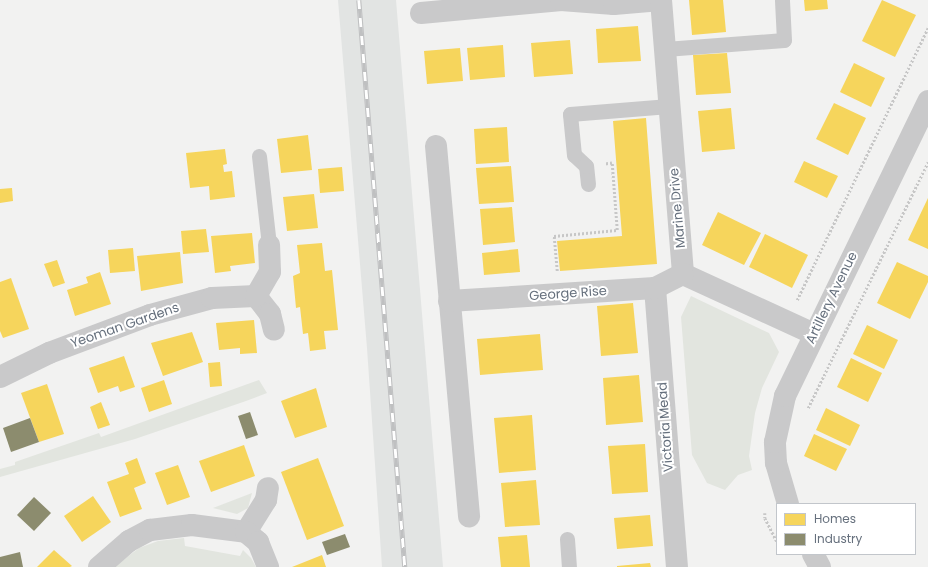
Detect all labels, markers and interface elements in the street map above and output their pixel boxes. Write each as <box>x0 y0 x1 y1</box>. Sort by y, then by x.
street label: Marine Drive <box>667 167 689 249</box>
street label: Artillery Avenue <box>803 249 861 347</box>
street label: George Rise <box>529 284 607 304</box>
street label: Yeoman Gardens <box>69 300 181 352</box>
street label: Victoria Mead <box>655 382 677 472</box>
legend <box>776 503 916 555</box>
text: Homes <box>814 510 856 527</box>
text: Industry <box>814 530 862 547</box>

